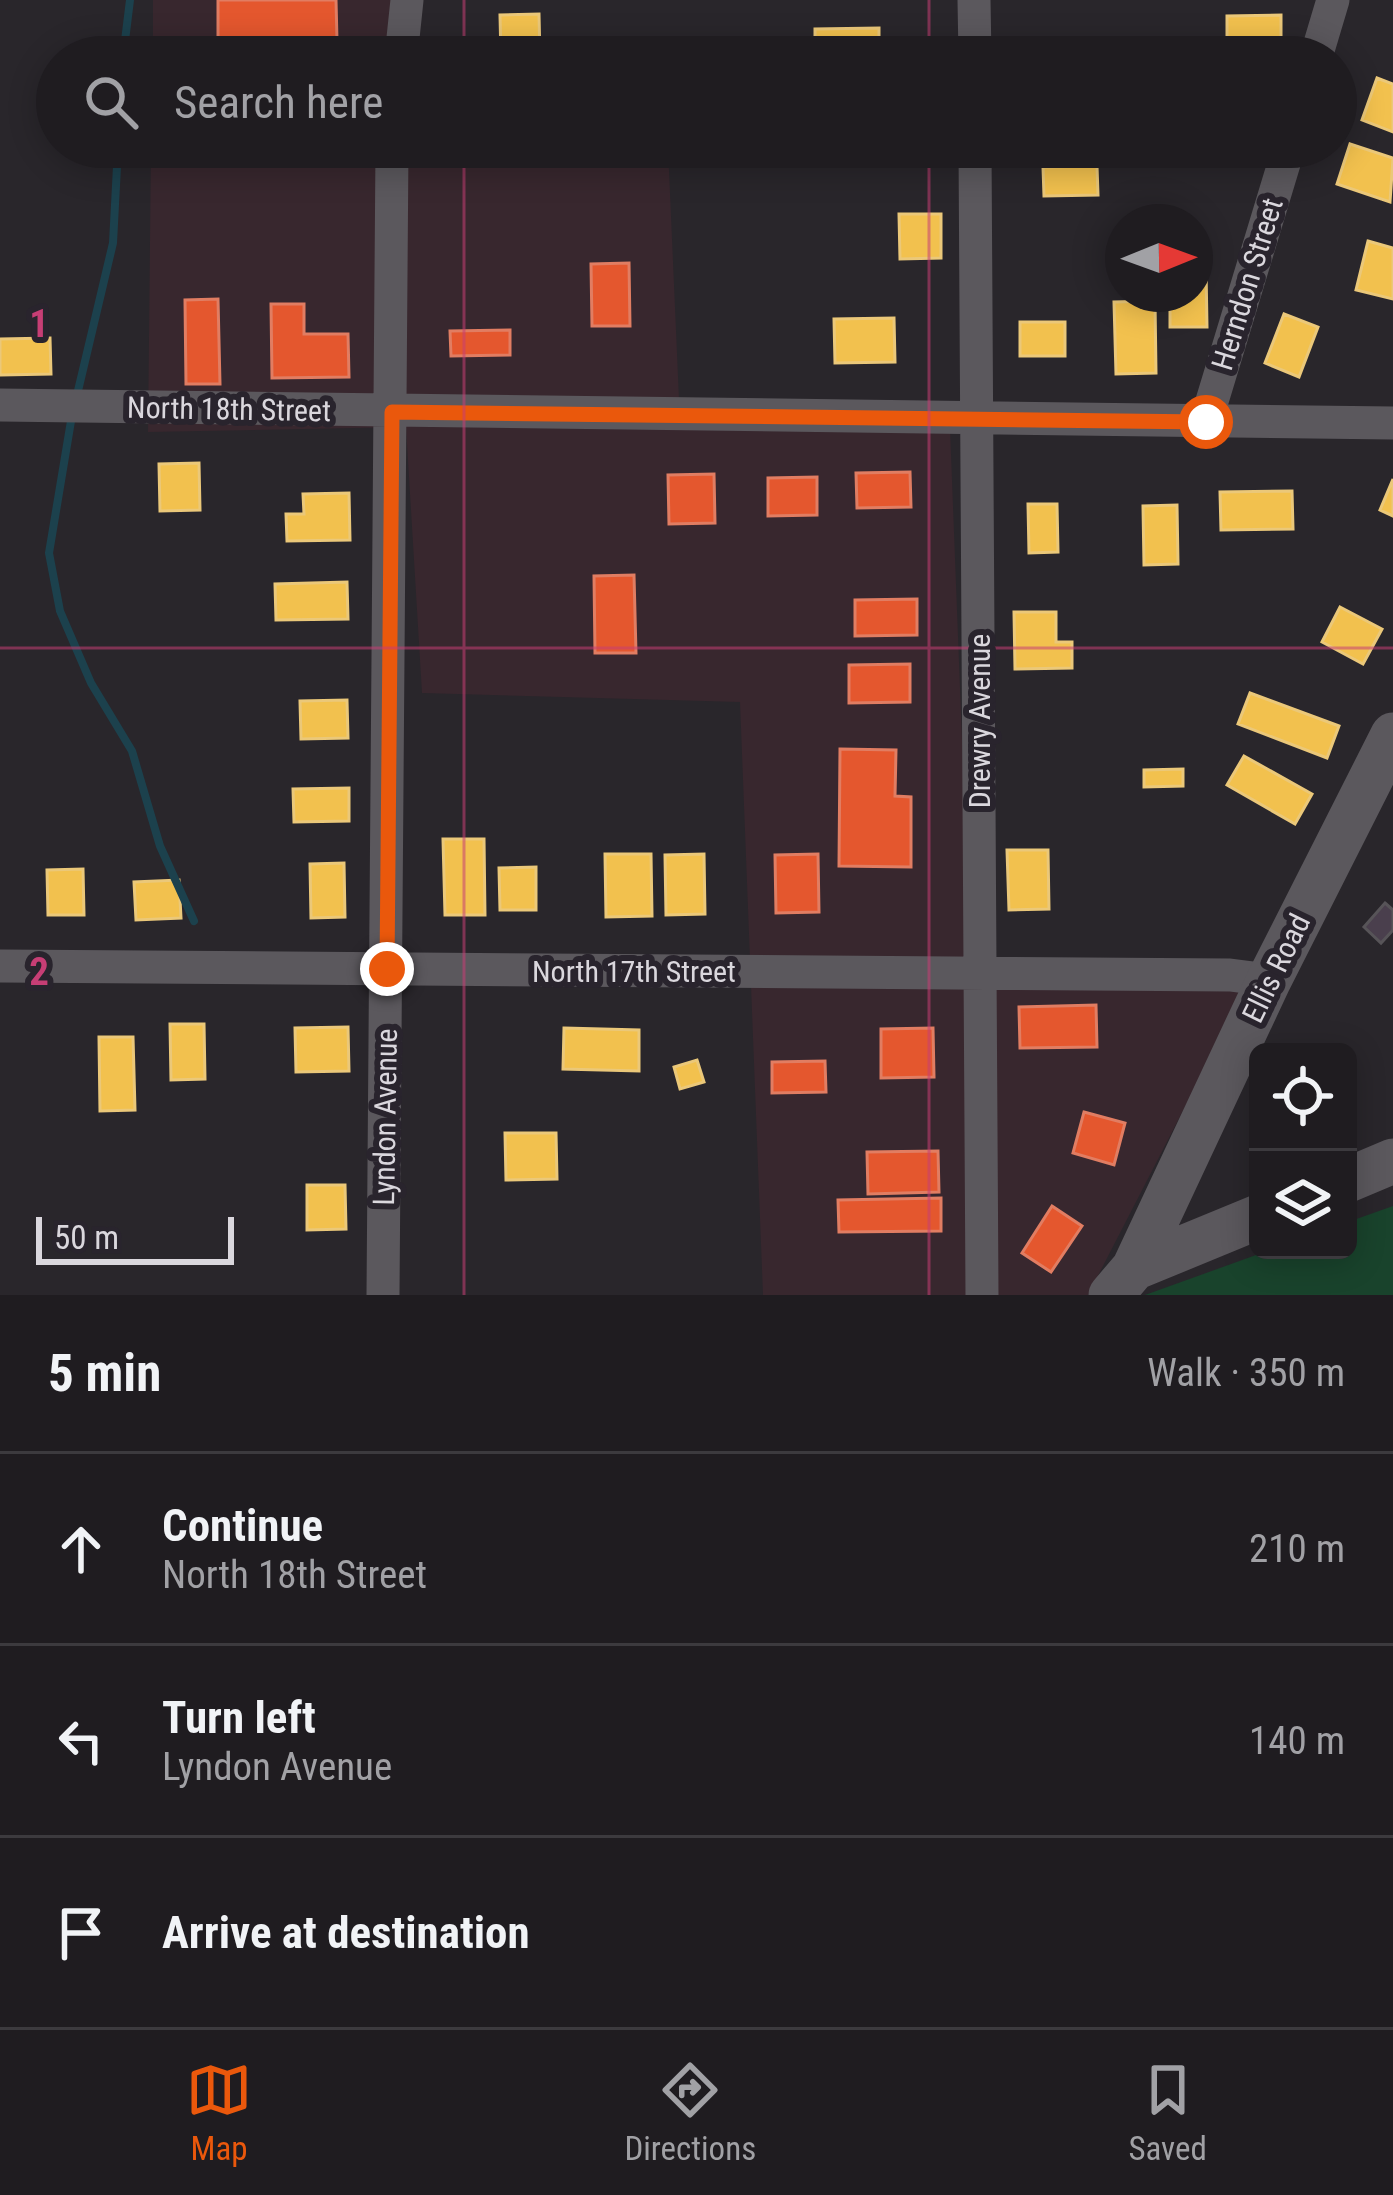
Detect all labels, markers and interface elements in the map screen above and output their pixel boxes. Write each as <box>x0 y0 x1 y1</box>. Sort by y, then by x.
search box <box>36 36 1357 168</box>
icon: search <box>78 69 144 135</box>
text: Search here <box>174 76 383 129</box>
street label: Herndon Street <box>1204 194 1290 374</box>
north arrow <box>1105 204 1213 312</box>
text: 1 <box>29 301 49 347</box>
street label: North 18th Street <box>127 390 331 428</box>
route start <box>1179 395 1233 449</box>
street label: Drewry Avenue <box>962 634 997 808</box>
street label: Ellis Road <box>1235 908 1317 1028</box>
route end <box>360 942 414 996</box>
text: 2 <box>29 949 49 995</box>
street label: North 17th Street <box>532 954 736 989</box>
street label: Lyndon Avenue <box>366 1028 404 1206</box>
map controls <box>1249 1043 1357 1259</box>
button: locate <box>1249 1043 1357 1151</box>
button: layers <box>1249 1151 1357 1259</box>
scale bar <box>36 1211 234 1264</box>
text: 50 m <box>54 1218 119 1257</box>
text: 5 min <box>48 1344 161 1403</box>
text: Walk · 350 m <box>1147 1350 1345 1396</box>
text: Continue <box>162 1499 323 1552</box>
icon: ahead <box>48 1516 114 1582</box>
text: 210 m <box>1249 1526 1345 1572</box>
text: North 18th Street <box>162 1552 427 1598</box>
text: Turn left <box>162 1691 316 1744</box>
icon: left <box>48 1708 114 1774</box>
text: 140 m <box>1249 1718 1345 1764</box>
text: Lyndon Avenue <box>162 1744 392 1790</box>
icon: arrive <box>48 1900 114 1966</box>
text: Arrive at destination <box>162 1906 530 1959</box>
tab: Map <box>186 2057 252 2168</box>
tab: Directions <box>624 2057 756 2168</box>
tab: Saved <box>1128 2057 1207 2168</box>

